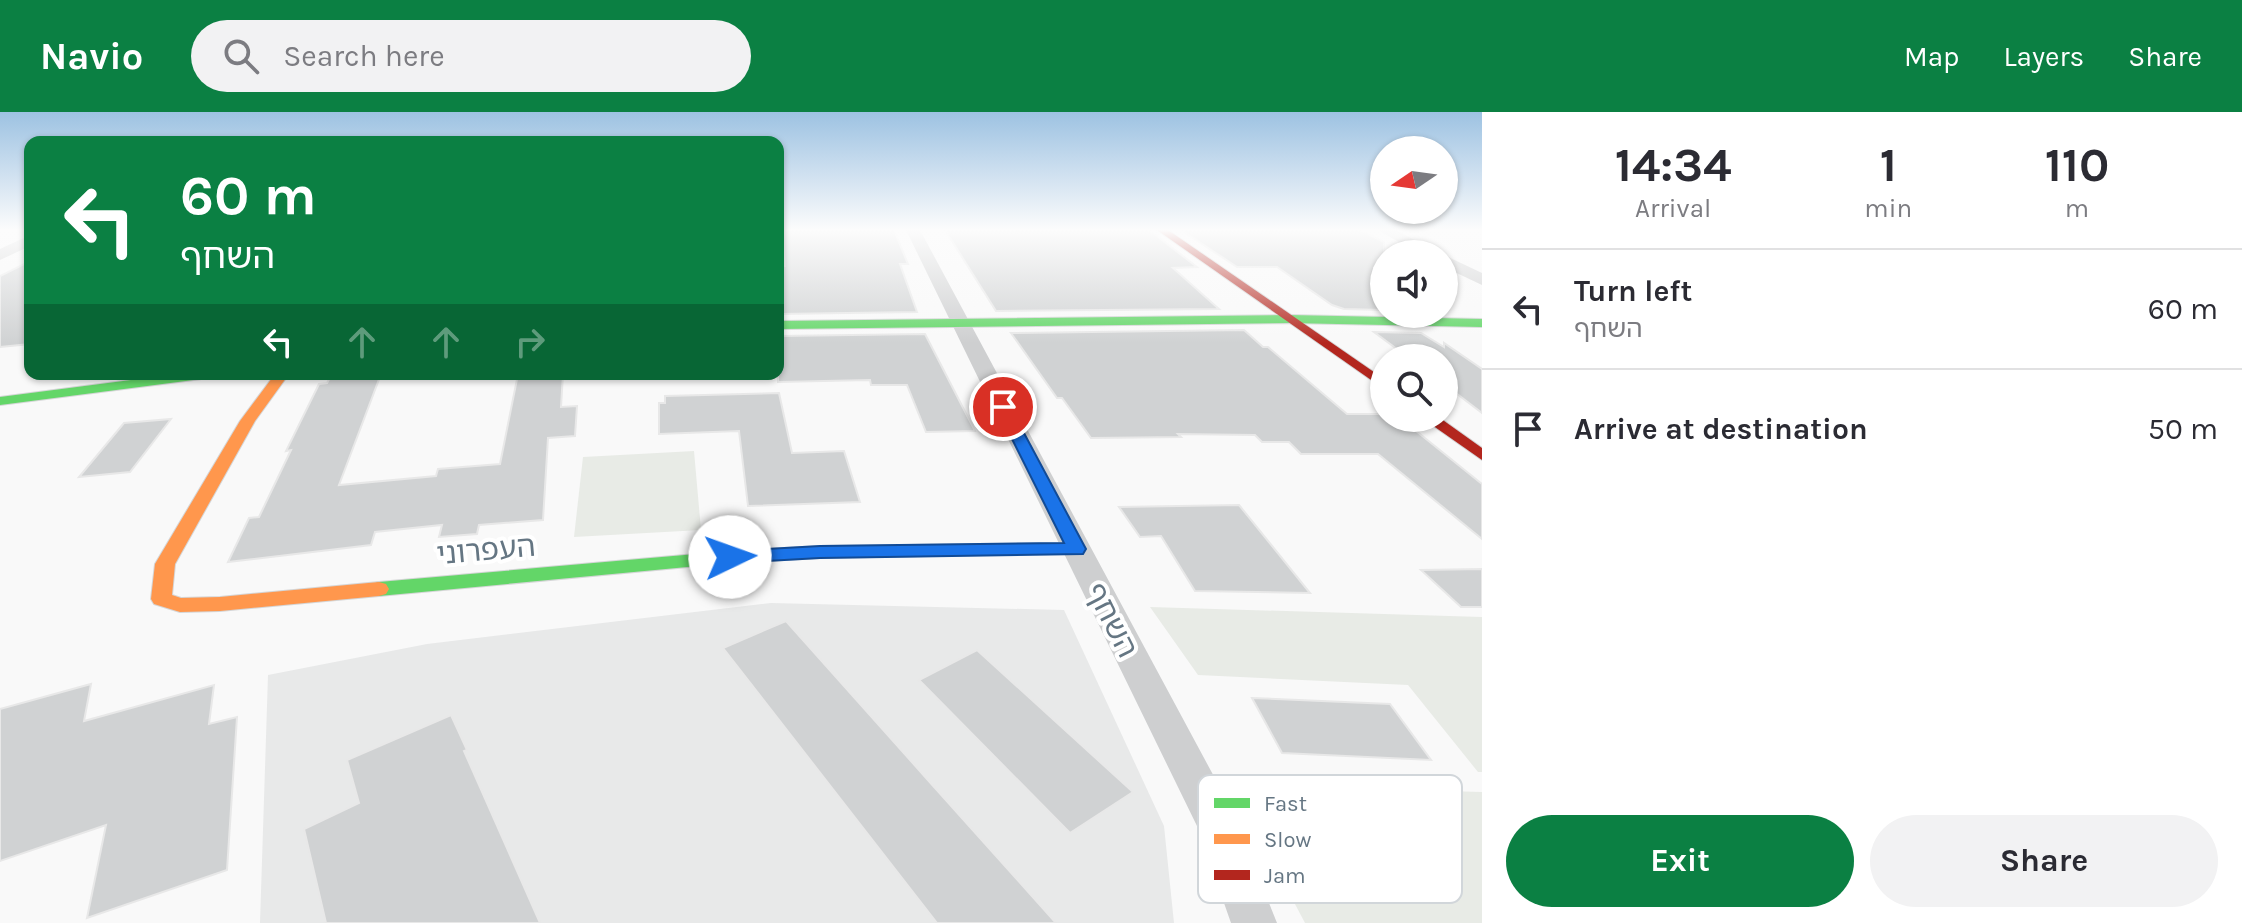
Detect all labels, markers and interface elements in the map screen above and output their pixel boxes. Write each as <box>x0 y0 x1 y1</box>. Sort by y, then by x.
search box <box>191 20 751 92</box>
text: Navio <box>40 34 143 79</box>
icon: search <box>219 34 263 78</box>
text: Search here <box>283 38 445 74</box>
text: Map <box>1904 40 1959 73</box>
text: Layers <box>2003 40 2084 73</box>
text: Share <box>2128 40 2202 73</box>
north arrow <box>1370 136 1458 224</box>
map controls <box>1370 136 1458 432</box>
text: 14:34 <box>1615 137 1732 193</box>
text: 1 <box>1880 137 1897 193</box>
text: 110 <box>2045 137 2109 193</box>
text: 60 m <box>180 163 317 228</box>
icon: left <box>48 168 152 272</box>
text: Arrival <box>1635 193 1711 224</box>
text: min <box>1864 193 1912 224</box>
text: m <box>2065 193 2089 224</box>
text: השחף <box>180 235 275 277</box>
button: sound <box>1370 240 1458 328</box>
text: Turn left <box>1574 273 1692 309</box>
icon: left <box>1506 287 1550 331</box>
text: 60 m <box>2148 291 2218 327</box>
text: השחף <box>1574 313 1643 344</box>
icon: left <box>256 320 300 364</box>
icon: ahead <box>340 320 384 364</box>
icon: ahead <box>424 320 468 364</box>
icon: right <box>508 320 552 364</box>
button: search <box>1370 344 1458 432</box>
pin <box>969 373 1037 441</box>
icon: arrive <box>981 385 1025 429</box>
icon: arrive <box>1506 407 1550 451</box>
text: Arrive at destination <box>1574 411 1868 447</box>
text: 50 m <box>2148 411 2218 447</box>
position arrow <box>688 515 772 599</box>
street label: העפרוני <box>435 528 537 572</box>
street label: השחף <box>1078 577 1146 663</box>
legend <box>1198 775 1462 903</box>
text: Fast <box>1264 791 1307 817</box>
button: Exit <box>1506 815 1854 907</box>
button: Share <box>1870 815 2218 907</box>
text: Slow <box>1264 827 1311 853</box>
text: Jam <box>1264 863 1306 889</box>

